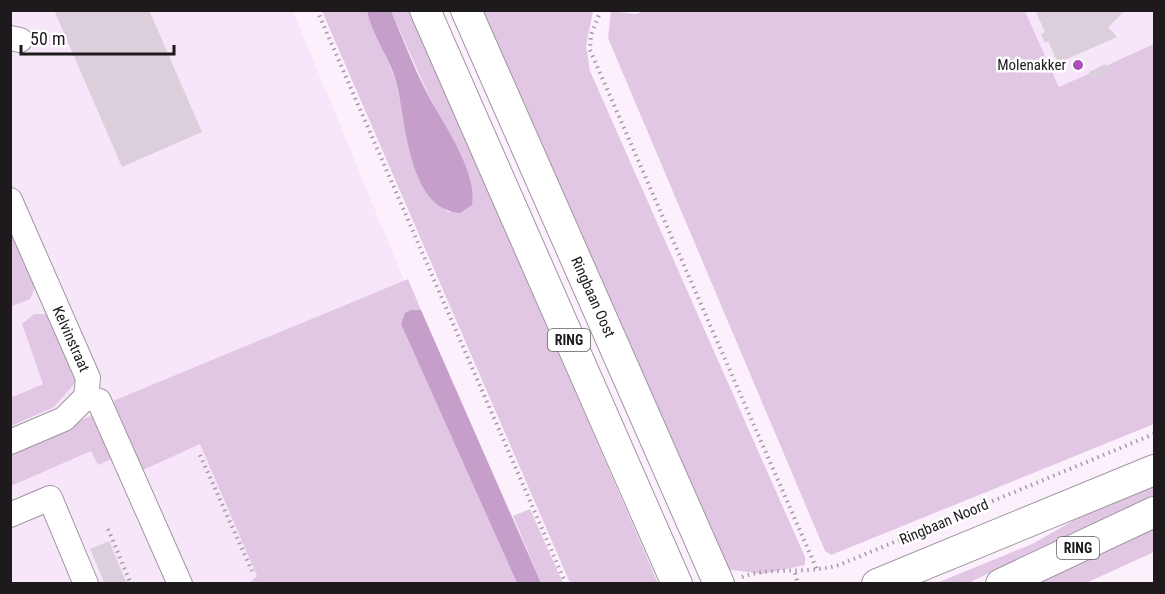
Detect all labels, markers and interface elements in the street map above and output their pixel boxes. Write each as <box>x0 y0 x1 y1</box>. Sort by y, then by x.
scale bar <box>21 18 174 56</box>
text: 50 m <box>30 28 65 49</box>
place label: Molenakker <box>997 56 1066 74</box>
marker: Molenakker <box>1071 58 1085 72</box>
street label: Ringbaan Oost <box>567 254 619 340</box>
street label: Kelvinstraat <box>49 303 93 375</box>
road number: RING <box>548 329 590 351</box>
street label: Ringbaan Noord <box>897 495 991 549</box>
road number: RING <box>1057 537 1099 559</box>

